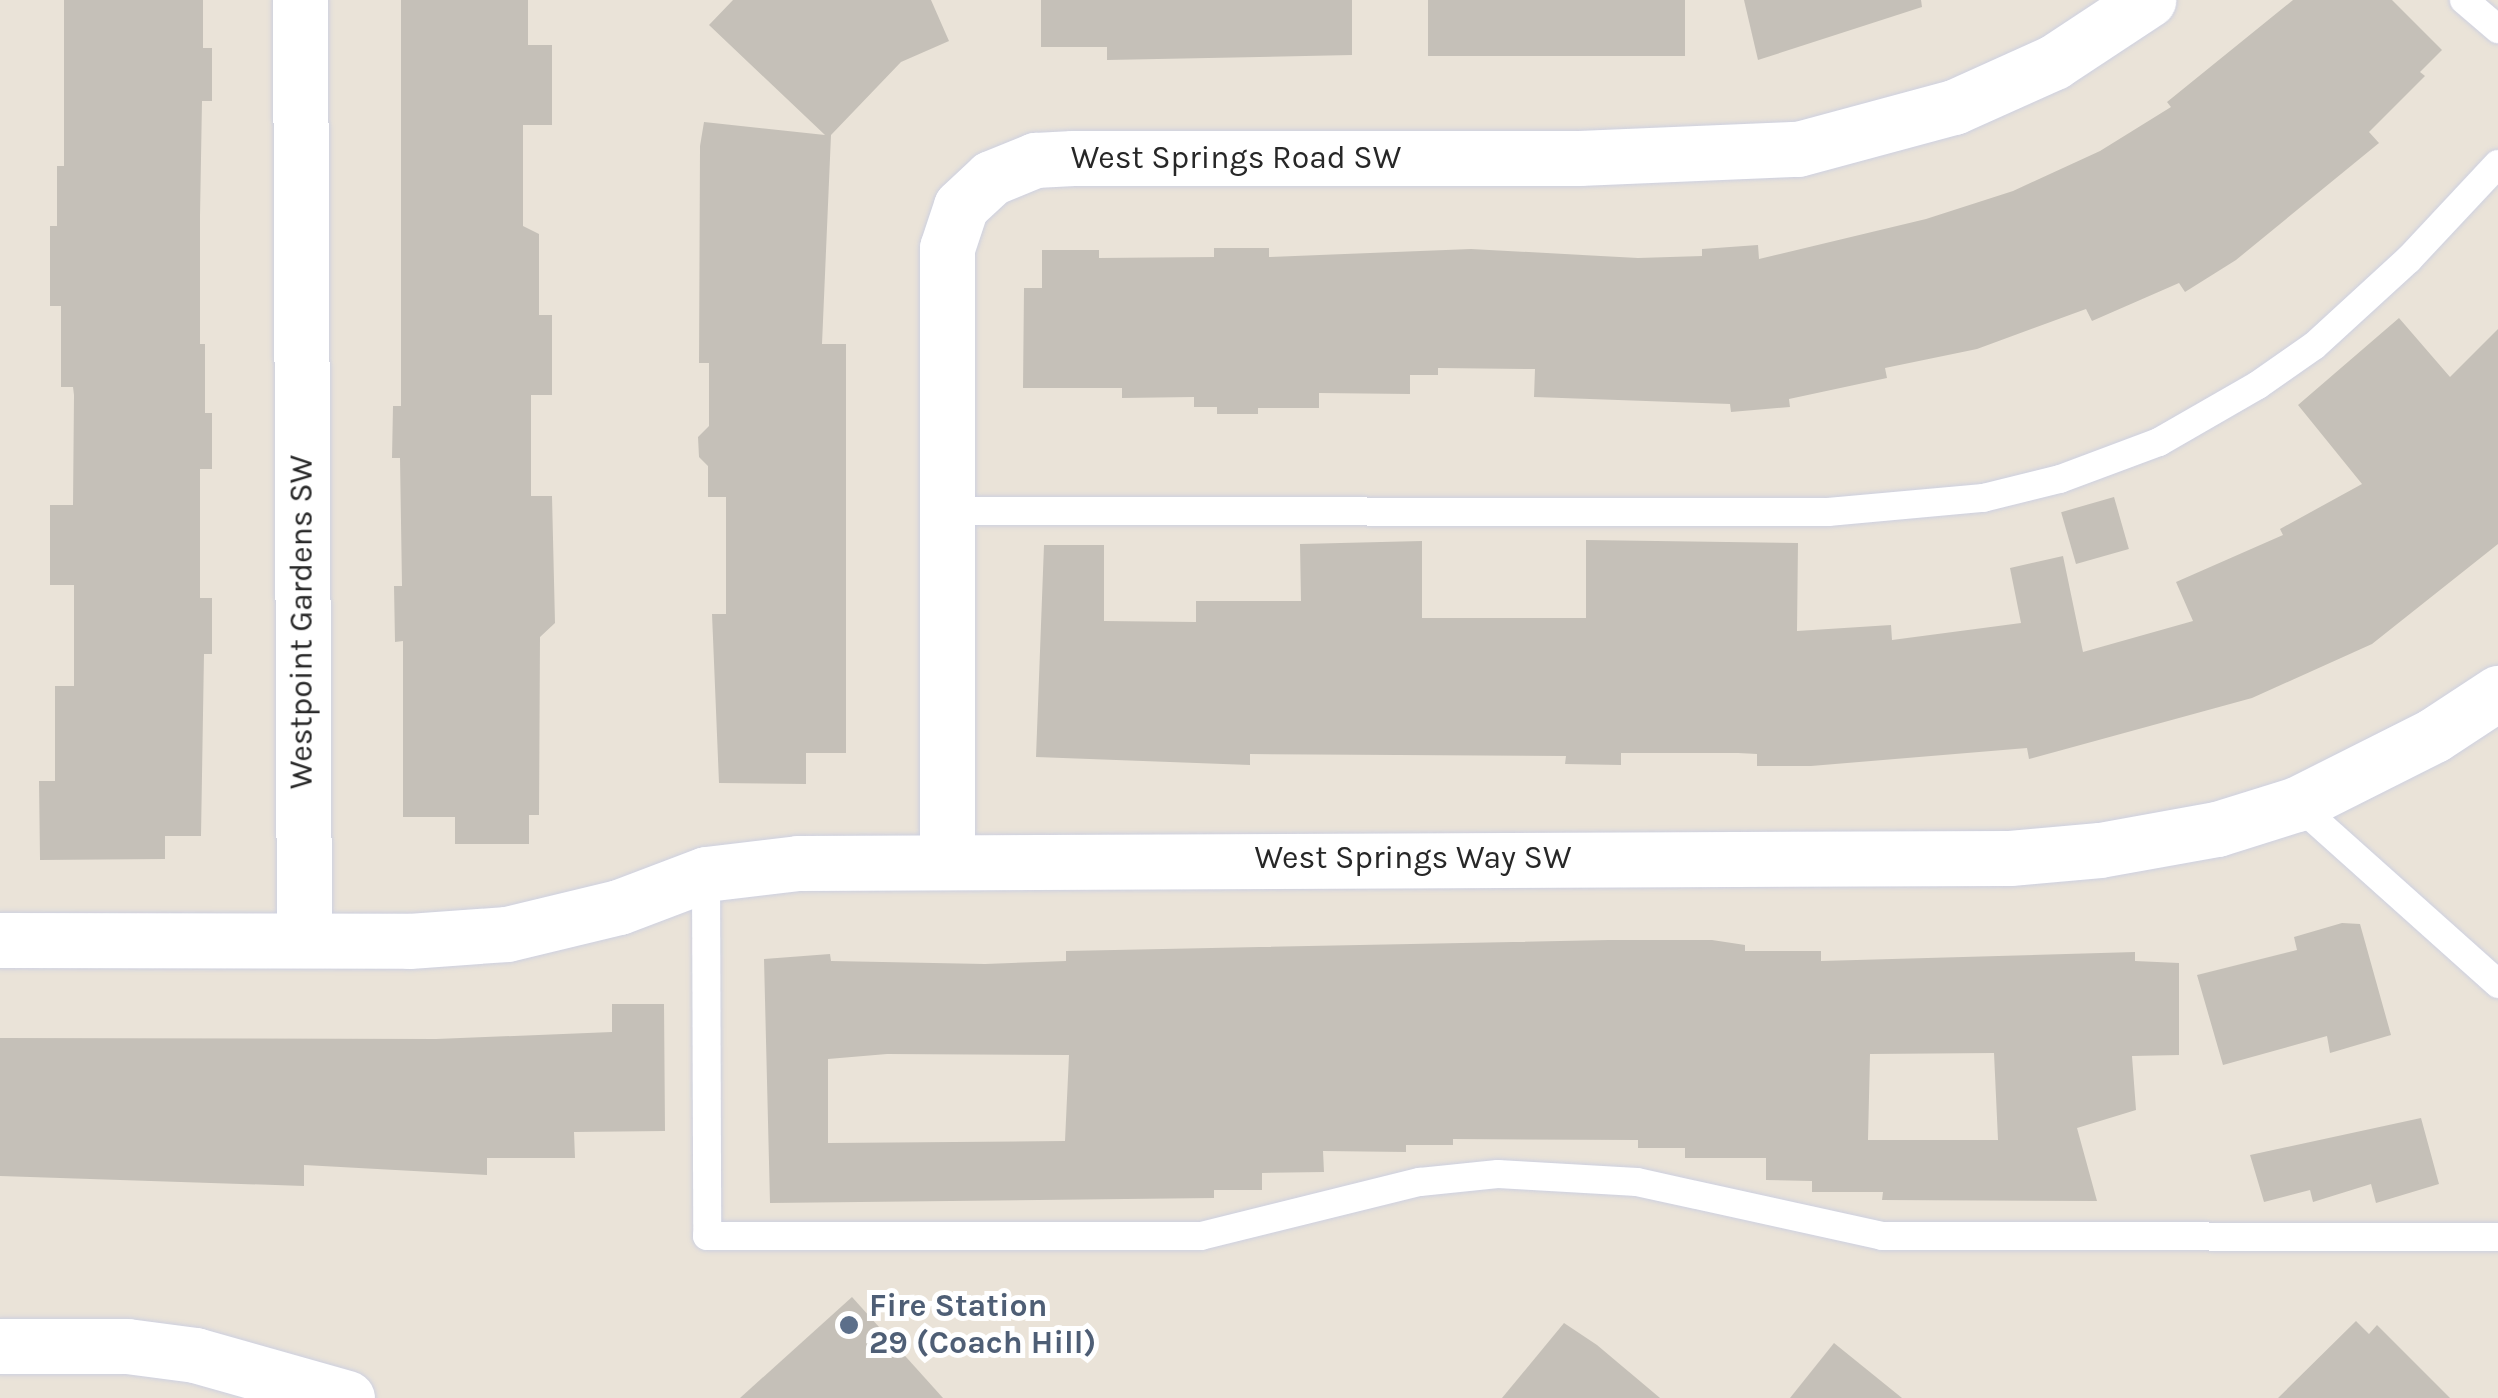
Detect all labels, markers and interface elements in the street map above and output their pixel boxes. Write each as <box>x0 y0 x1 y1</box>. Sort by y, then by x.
street label: West Springs Road SW <box>1071 139 1401 177</box>
street label: Westpoint Gardens SW <box>283 455 321 789</box>
street label: West Springs Way SW <box>1254 839 1572 877</box>
place label: Fire Station 29 (Coach Hill) <box>869 1288 1096 1363</box>
marker: Fire Station 29 (Coach Hill) <box>838 1314 860 1336</box>

